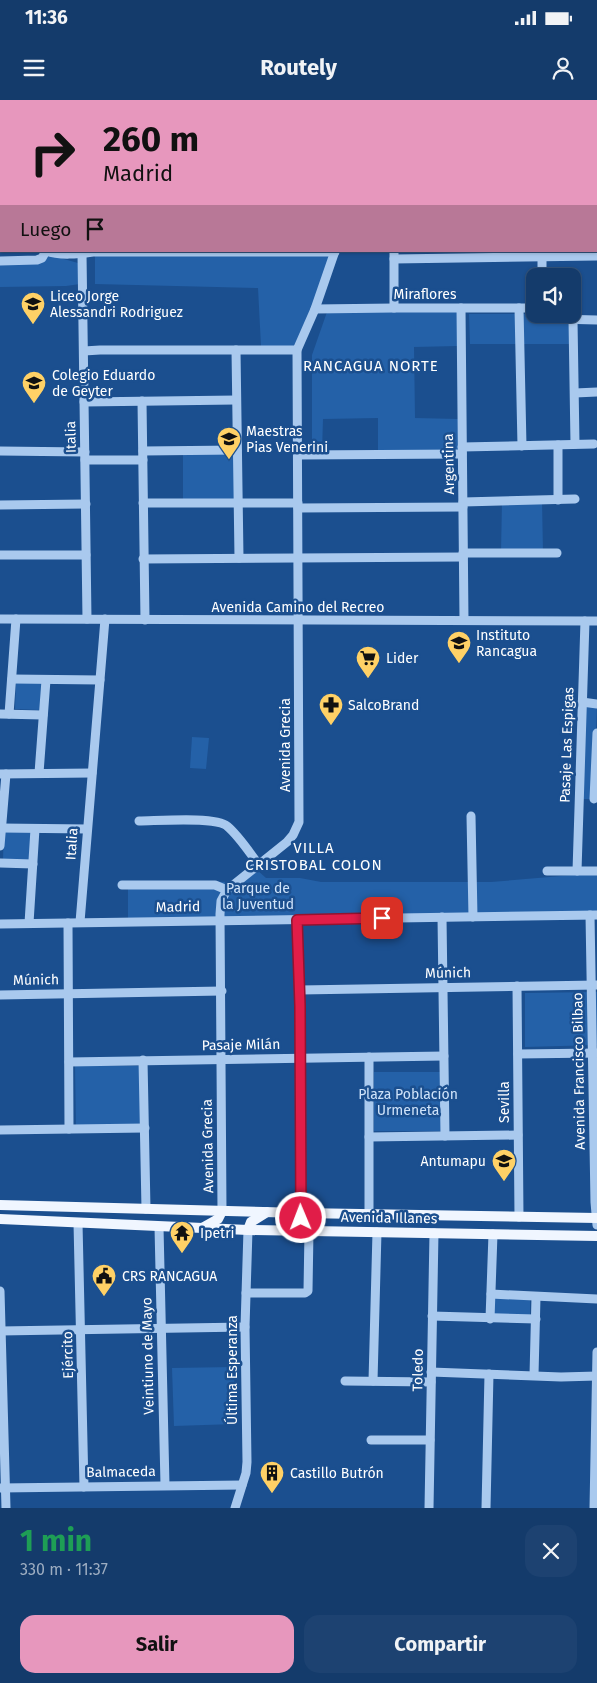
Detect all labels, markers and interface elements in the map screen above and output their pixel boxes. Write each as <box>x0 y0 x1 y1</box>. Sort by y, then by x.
text: 11:36 <box>25 6 68 29</box>
icon: menu <box>20 54 48 82</box>
text: Routely <box>260 54 337 81</box>
icon: person <box>549 54 577 82</box>
text: 260 m <box>103 118 199 160</box>
icon: right <box>20 120 85 185</box>
text: Madrid <box>103 160 173 187</box>
icon: arrive <box>81 215 109 243</box>
text: Luego <box>20 218 71 241</box>
map controls <box>526 268 581 323</box>
button: sound <box>526 268 581 323</box>
street label: Miraflores <box>394 286 457 303</box>
place label: Liceo Jorge Alessandri Rodriguez <box>50 288 183 321</box>
school or university icon: Liceo Jorge Alessandri Rodriguez <box>20 291 46 325</box>
district label: RANCAGUA NORTE <box>303 357 439 375</box>
place label: Colegio Eduardo de Geyter <box>52 367 155 400</box>
school or university icon: Colegio Eduardo de Geyter <box>21 370 47 404</box>
street label: Italia <box>62 421 80 453</box>
place label: Maestras Pias Venerini <box>246 423 328 456</box>
school or university icon: Maestras Pias Venerini <box>216 426 242 460</box>
street label: Argentina <box>440 433 458 495</box>
street label: Avenida Camino del Recreo <box>212 599 384 616</box>
place label: Instituto Rancagua <box>476 627 537 660</box>
school or university icon: Instituto Rancagua <box>446 630 472 664</box>
supermarket icon: Lider <box>355 645 381 679</box>
place label: Lider <box>386 650 419 667</box>
street label: Pasaje Las Espigas <box>556 686 578 803</box>
pharmacy icon: SalcoBrand <box>318 692 344 726</box>
place label: SalcoBrand <box>348 697 419 714</box>
street label: Avenida Grecia <box>277 698 294 792</box>
street label: Italia <box>62 827 82 861</box>
district label: VILLA CRISTOBAL COLON <box>245 839 383 874</box>
park label: Parque de la Juventud <box>222 880 294 913</box>
pin <box>361 897 403 939</box>
street label: Madrid <box>156 898 200 916</box>
icon: arrive <box>368 904 396 932</box>
street label: Múnich <box>425 964 471 982</box>
street label: Múnich <box>13 971 59 989</box>
street label: Avenida Francisco Bilbao <box>569 992 589 1150</box>
street label: Pasaje Milán <box>202 1036 280 1054</box>
street label: Sevilla <box>496 1081 513 1123</box>
park label: Plaza Población Urmeneta <box>358 1086 458 1119</box>
street label: Avenida Grecia <box>199 1099 217 1193</box>
school or university icon: Antumapu <box>491 1148 517 1182</box>
place label: Antumapu <box>420 1153 486 1170</box>
position arrow <box>274 1191 326 1243</box>
street label: Avenida Illanes <box>341 1209 438 1227</box>
temple icon: Ipetri <box>169 1220 195 1254</box>
place label: Ipetri <box>200 1225 234 1242</box>
public building icon: CRS RANCAGUA <box>91 1263 117 1297</box>
place label: CRS RANCAGUA <box>122 1268 217 1285</box>
street label: Veintiuno de Mayo <box>138 1297 158 1415</box>
street label: Última Esperanza <box>223 1315 241 1425</box>
street label: Ejército <box>59 1331 77 1379</box>
street label: Toledo <box>409 1348 427 1392</box>
building icon: Castillo Butrón <box>259 1460 285 1494</box>
street label: Balmaceda <box>86 1463 156 1481</box>
place label: Castillo Butrón <box>290 1465 384 1482</box>
text: 1 min <box>20 1523 92 1559</box>
button: close <box>525 1525 577 1577</box>
text: 330 m · 11:37 <box>20 1560 108 1579</box>
button: Salir <box>20 1615 294 1673</box>
button: Compartir <box>304 1615 577 1673</box>

